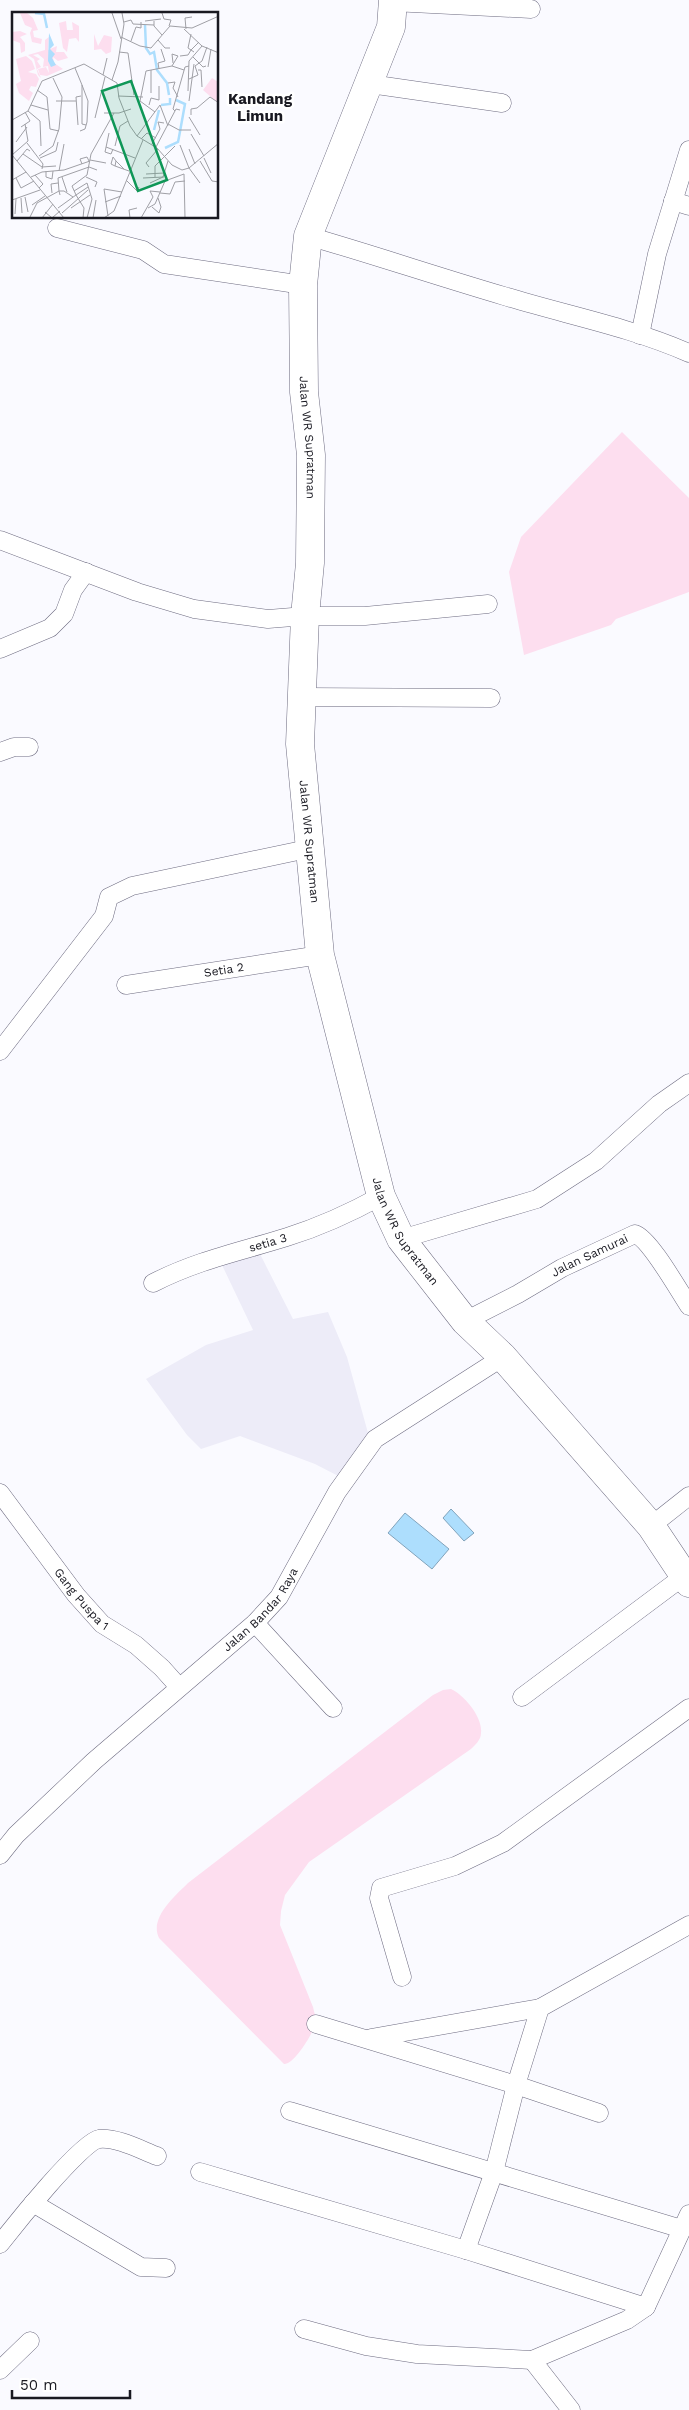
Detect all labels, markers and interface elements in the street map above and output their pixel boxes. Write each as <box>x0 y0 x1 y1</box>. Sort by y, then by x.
inset map <box>12 12 219 219</box>
district label: Kandang Limun <box>228 90 293 125</box>
street label: Jalan WR Supratman <box>297 376 318 499</box>
street label: Jalan WR Supratman <box>296 780 322 904</box>
street label: Setia 2 <box>203 960 245 980</box>
street label: Jalan WR Supratman <box>370 1176 441 1288</box>
street label: setia 3 <box>247 1230 289 1255</box>
street label: Jalan Samurai <box>549 1231 630 1280</box>
street label: Gang Puspa 1 <box>51 1565 111 1633</box>
street label: Jalan Bandar Raya <box>220 1565 301 1654</box>
scale bar <box>12 2368 130 2400</box>
text: 50 m <box>20 2376 57 2394</box>

